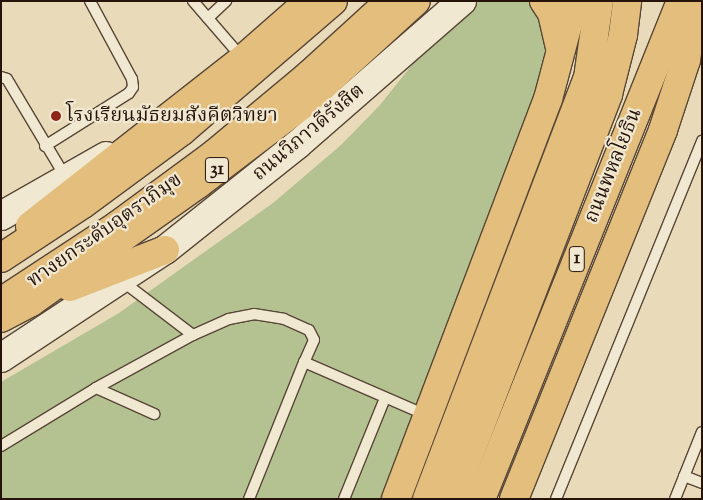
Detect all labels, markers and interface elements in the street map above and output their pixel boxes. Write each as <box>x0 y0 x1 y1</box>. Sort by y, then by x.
street label: ถนนวิภาวดีรังสิต <box>248 79 370 187</box>
place label: โรงเรียนมัธยมสังคีตวิทยา <box>66 104 278 128</box>
street label: ถนนพหลโยธิน <box>580 105 648 227</box>
marker: โรงเรียนมัธยมสังคีตวิทยา <box>50 110 62 122</box>
road number: 31 <box>204 154 230 186</box>
street label: ทางยกระดับอุตราภิมุข <box>23 169 187 293</box>
road number: 1 <box>568 242 586 276</box>

